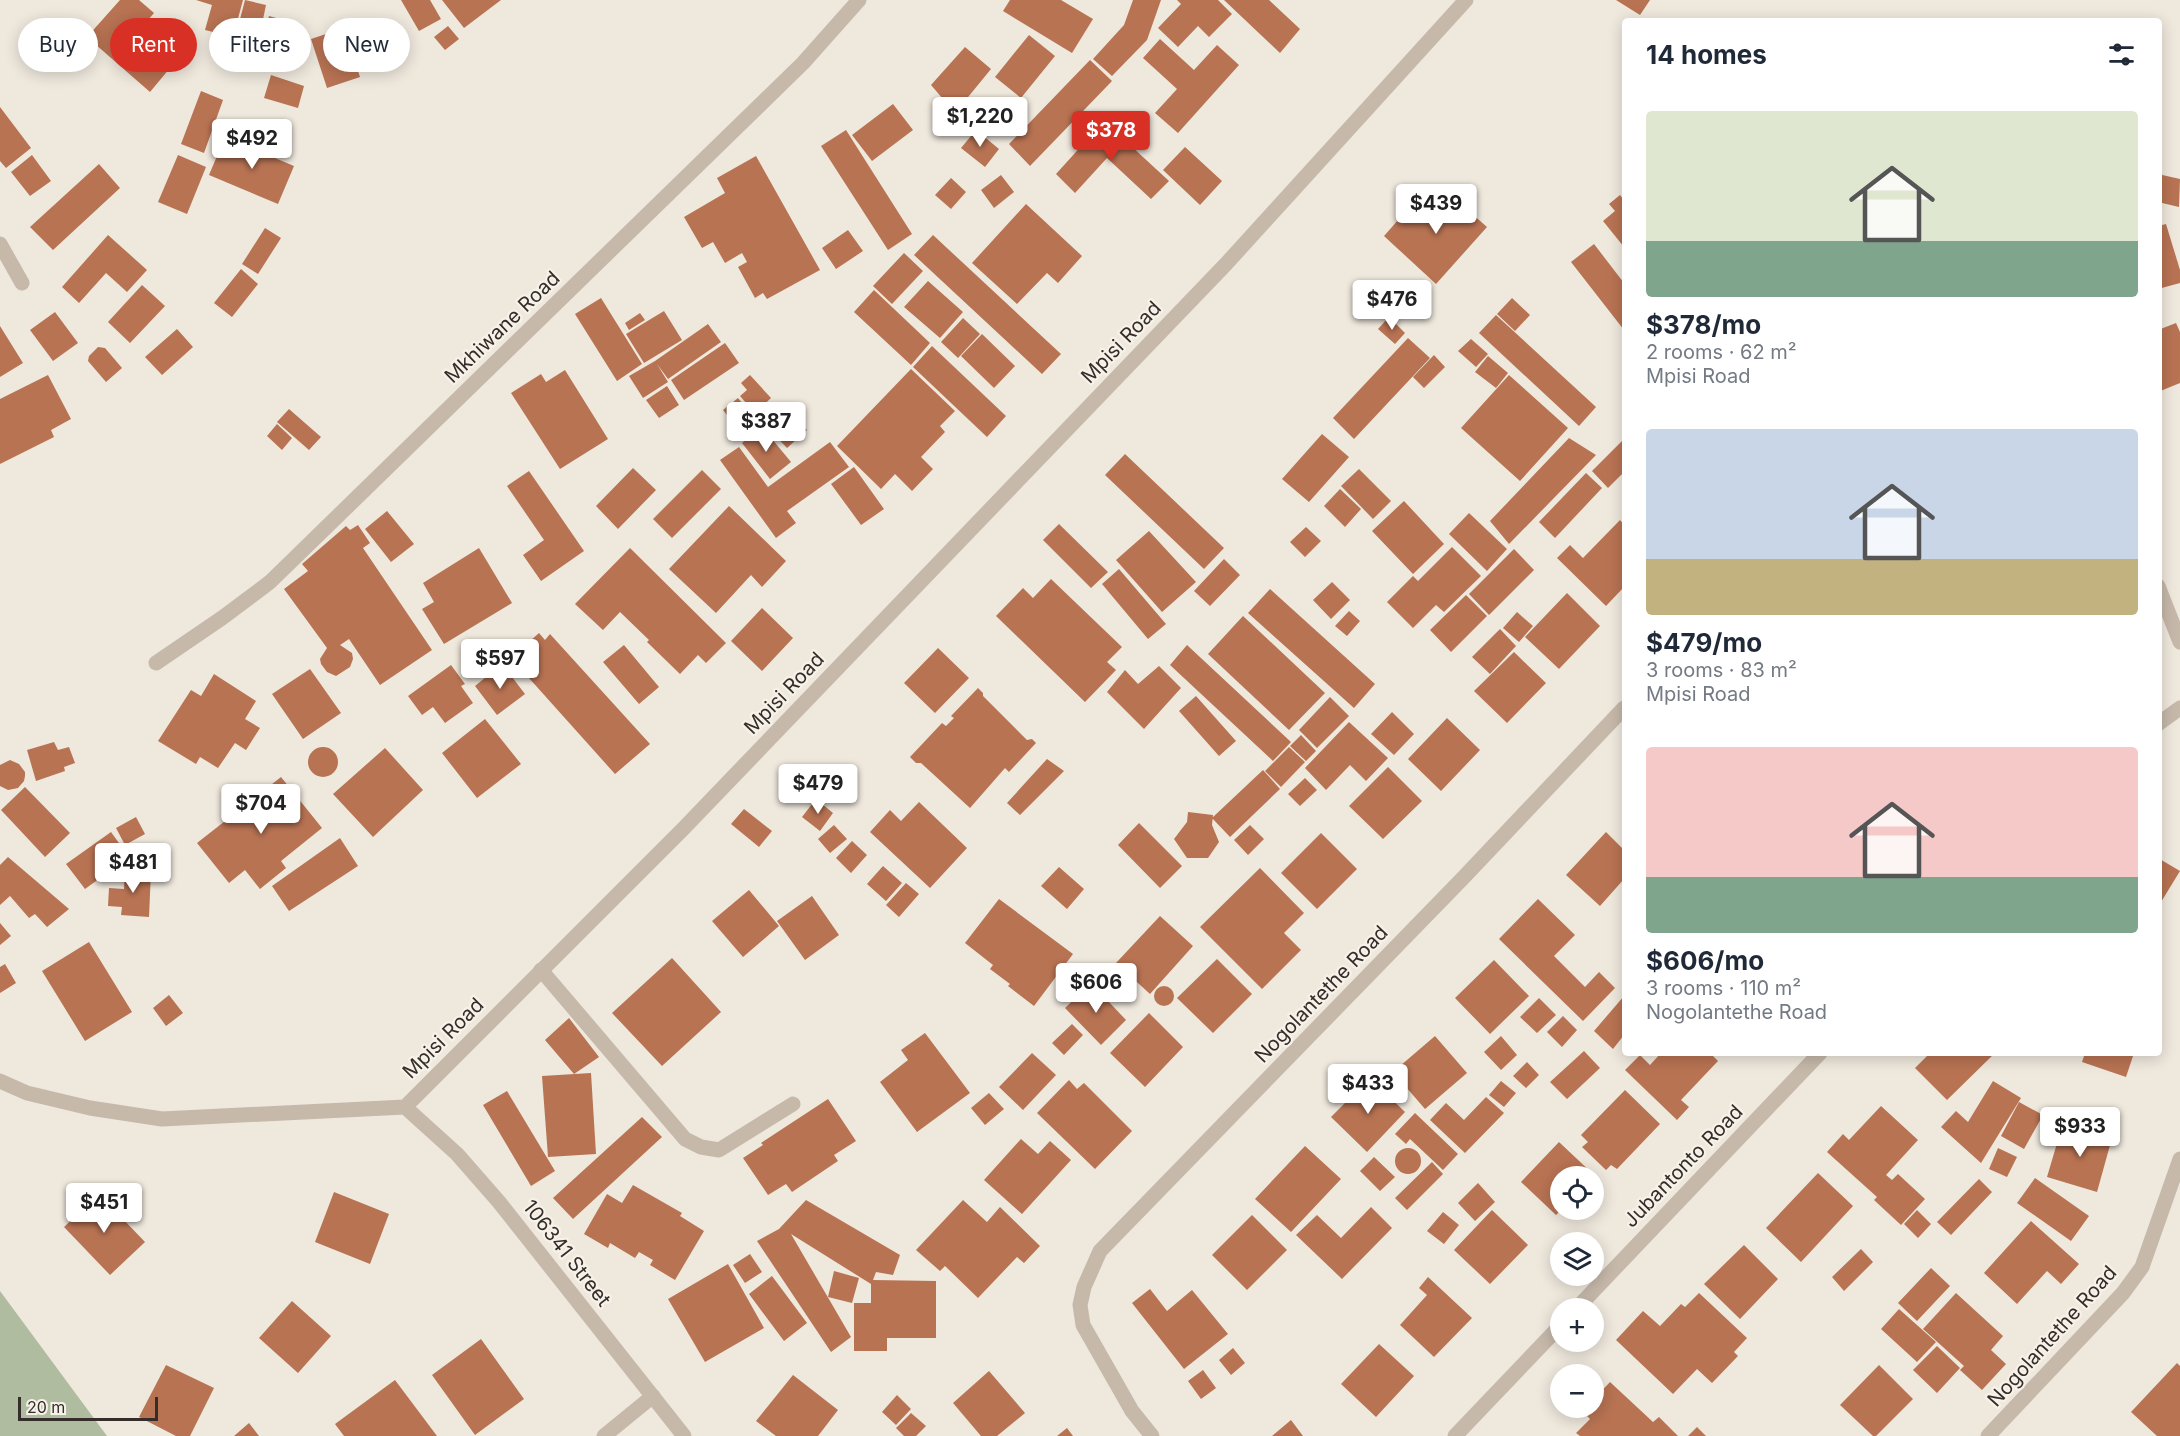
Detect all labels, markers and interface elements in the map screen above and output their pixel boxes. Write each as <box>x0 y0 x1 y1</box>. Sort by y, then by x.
chip: Buy <box>18 18 98 72</box>
chip: Rent <box>110 18 197 72</box>
chip: Filters <box>209 18 311 72</box>
chip: New <box>323 18 410 72</box>
icon: filters <box>2105 38 2138 71</box>
text: 14 homes <box>1646 39 1767 70</box>
pin: $1,220 <box>931 97 1029 148</box>
text: $1,220 <box>946 104 1014 128</box>
pin: $378 <box>1075 111 1147 162</box>
text: $378 <box>1086 118 1136 142</box>
pin: $492 <box>216 119 288 170</box>
text: $492 <box>226 126 278 150</box>
icon: home <box>1838 150 1946 258</box>
pin: $439 <box>1400 184 1472 235</box>
text: $439 <box>1410 191 1462 215</box>
street label: Mkhiwane Road <box>439 266 565 388</box>
pin: $476 <box>1356 280 1428 331</box>
text: $476 <box>1367 287 1417 311</box>
street label: Mpisi Road <box>1076 296 1166 388</box>
text: $378/mo <box>1646 309 1761 340</box>
text: 2 rooms · 62 m² <box>1646 340 1797 364</box>
text: Mpisi Road <box>1646 364 1750 388</box>
pin: $387 <box>730 402 802 453</box>
text: $387 <box>741 409 791 433</box>
icon: home <box>1838 468 1946 576</box>
text: $479/mo <box>1646 627 1762 658</box>
pin: $597 <box>464 639 536 690</box>
text: $597 <box>475 646 525 670</box>
street label: Mpisi Road <box>739 647 829 739</box>
text: 3 rooms · 83 m² <box>1646 658 1797 682</box>
text: Mpisi Road <box>1646 682 1750 706</box>
pin: $479 <box>782 764 854 815</box>
text: $479 <box>792 771 844 795</box>
pin: $704 <box>225 784 297 835</box>
icon: home <box>1838 786 1946 894</box>
text: $704 <box>235 791 287 815</box>
pin: $481 <box>97 843 169 894</box>
text: $481 <box>109 850 157 874</box>
street label: Nogolantethe Road <box>1249 921 1393 1067</box>
text: $606/mo <box>1646 945 1764 976</box>
pin: $606 <box>1060 963 1132 1014</box>
text: $606 <box>1070 970 1122 994</box>
text: 3 rooms · 110 m² <box>1646 976 1801 1000</box>
street label: Mpisi Road <box>398 993 488 1083</box>
text: Nogolantethe Road <box>1646 1000 1827 1024</box>
pin: $433 <box>1332 1064 1404 1115</box>
text: $433 <box>1342 1071 1394 1095</box>
street label: Jubantonto Road <box>1618 1100 1748 1232</box>
pin: $933 <box>2044 1107 2116 1158</box>
text: $933 <box>2054 1114 2106 1138</box>
map controls <box>1550 1166 1604 1418</box>
button: locate <box>1550 1166 1604 1220</box>
pin: $451 <box>68 1183 140 1234</box>
text: $451 <box>80 1190 128 1214</box>
street label: 106341 Street <box>518 1195 616 1311</box>
button: layers <box>1550 1232 1604 1286</box>
street label: Nogolantethe Road <box>1982 1261 2122 1411</box>
button: + <box>1550 1298 1604 1352</box>
button: − <box>1550 1364 1604 1418</box>
scale bar <box>18 1394 158 1422</box>
text: 20 m <box>27 1397 65 1417</box>

